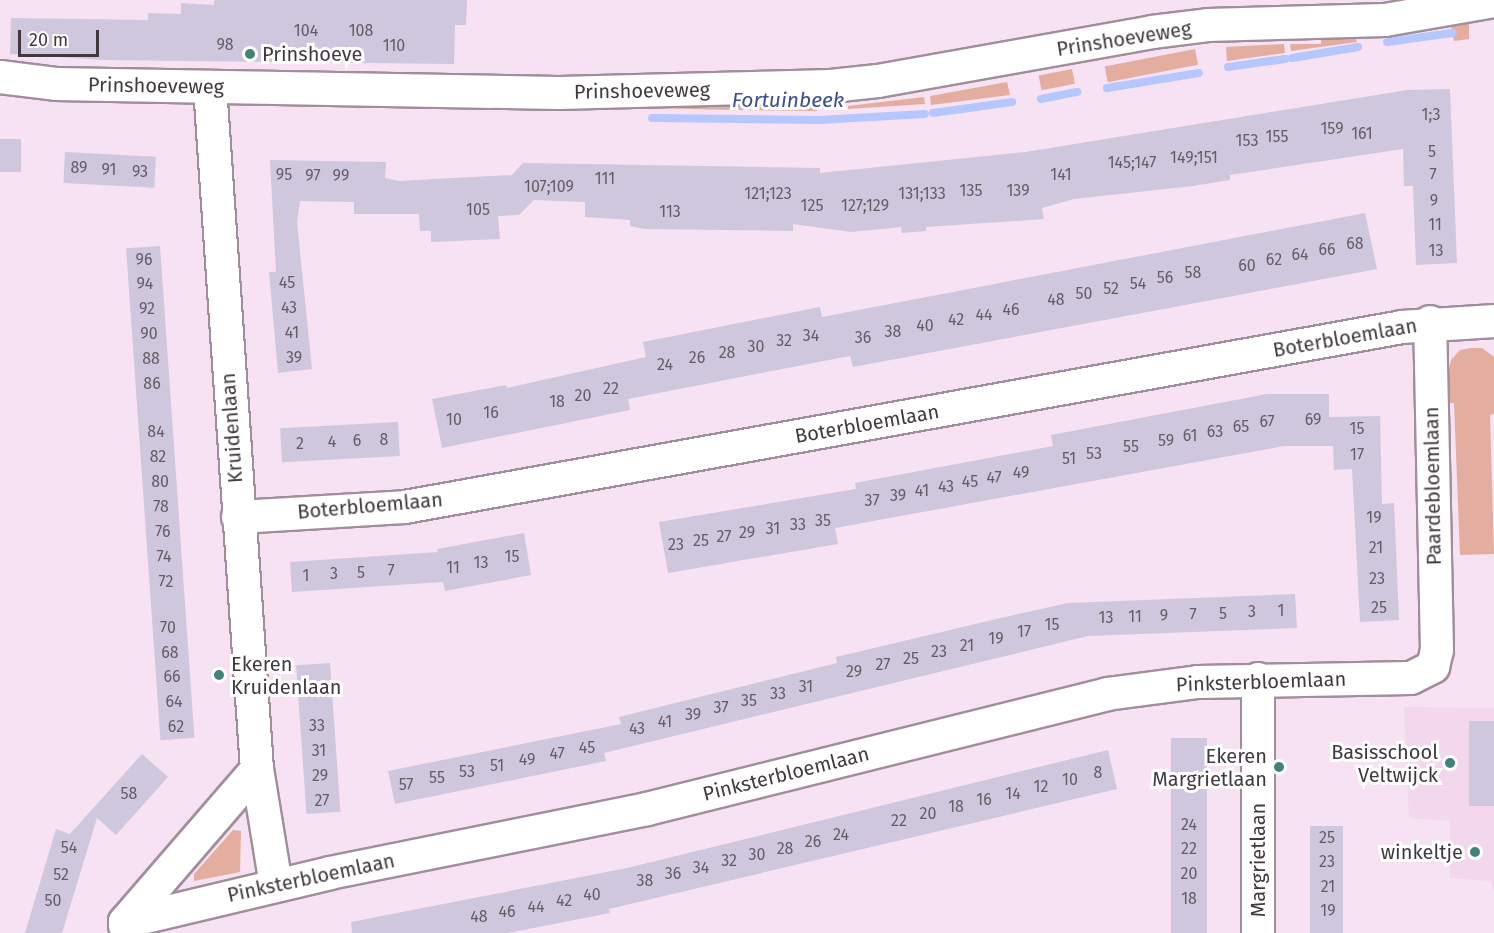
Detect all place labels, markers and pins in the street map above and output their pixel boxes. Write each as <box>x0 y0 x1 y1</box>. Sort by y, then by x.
place label: Prinshoeve <box>262 42 363 66</box>
marker: Prinshoeve <box>243 47 257 61</box>
place label: Ekeren Kruidenlaan <box>231 652 341 699</box>
marker: Ekeren Kruidenlaan <box>212 668 226 682</box>
place label: Basisschool Veltwijck <box>1331 740 1438 787</box>
place label: Ekeren Margrietlaan <box>1152 744 1267 791</box>
marker: Basisschool Veltwijck <box>1443 756 1457 770</box>
marker: Ekeren Margrietlaan <box>1272 760 1286 774</box>
place label: winkeltje <box>1381 840 1463 864</box>
marker: winkeltje <box>1468 845 1482 859</box>

